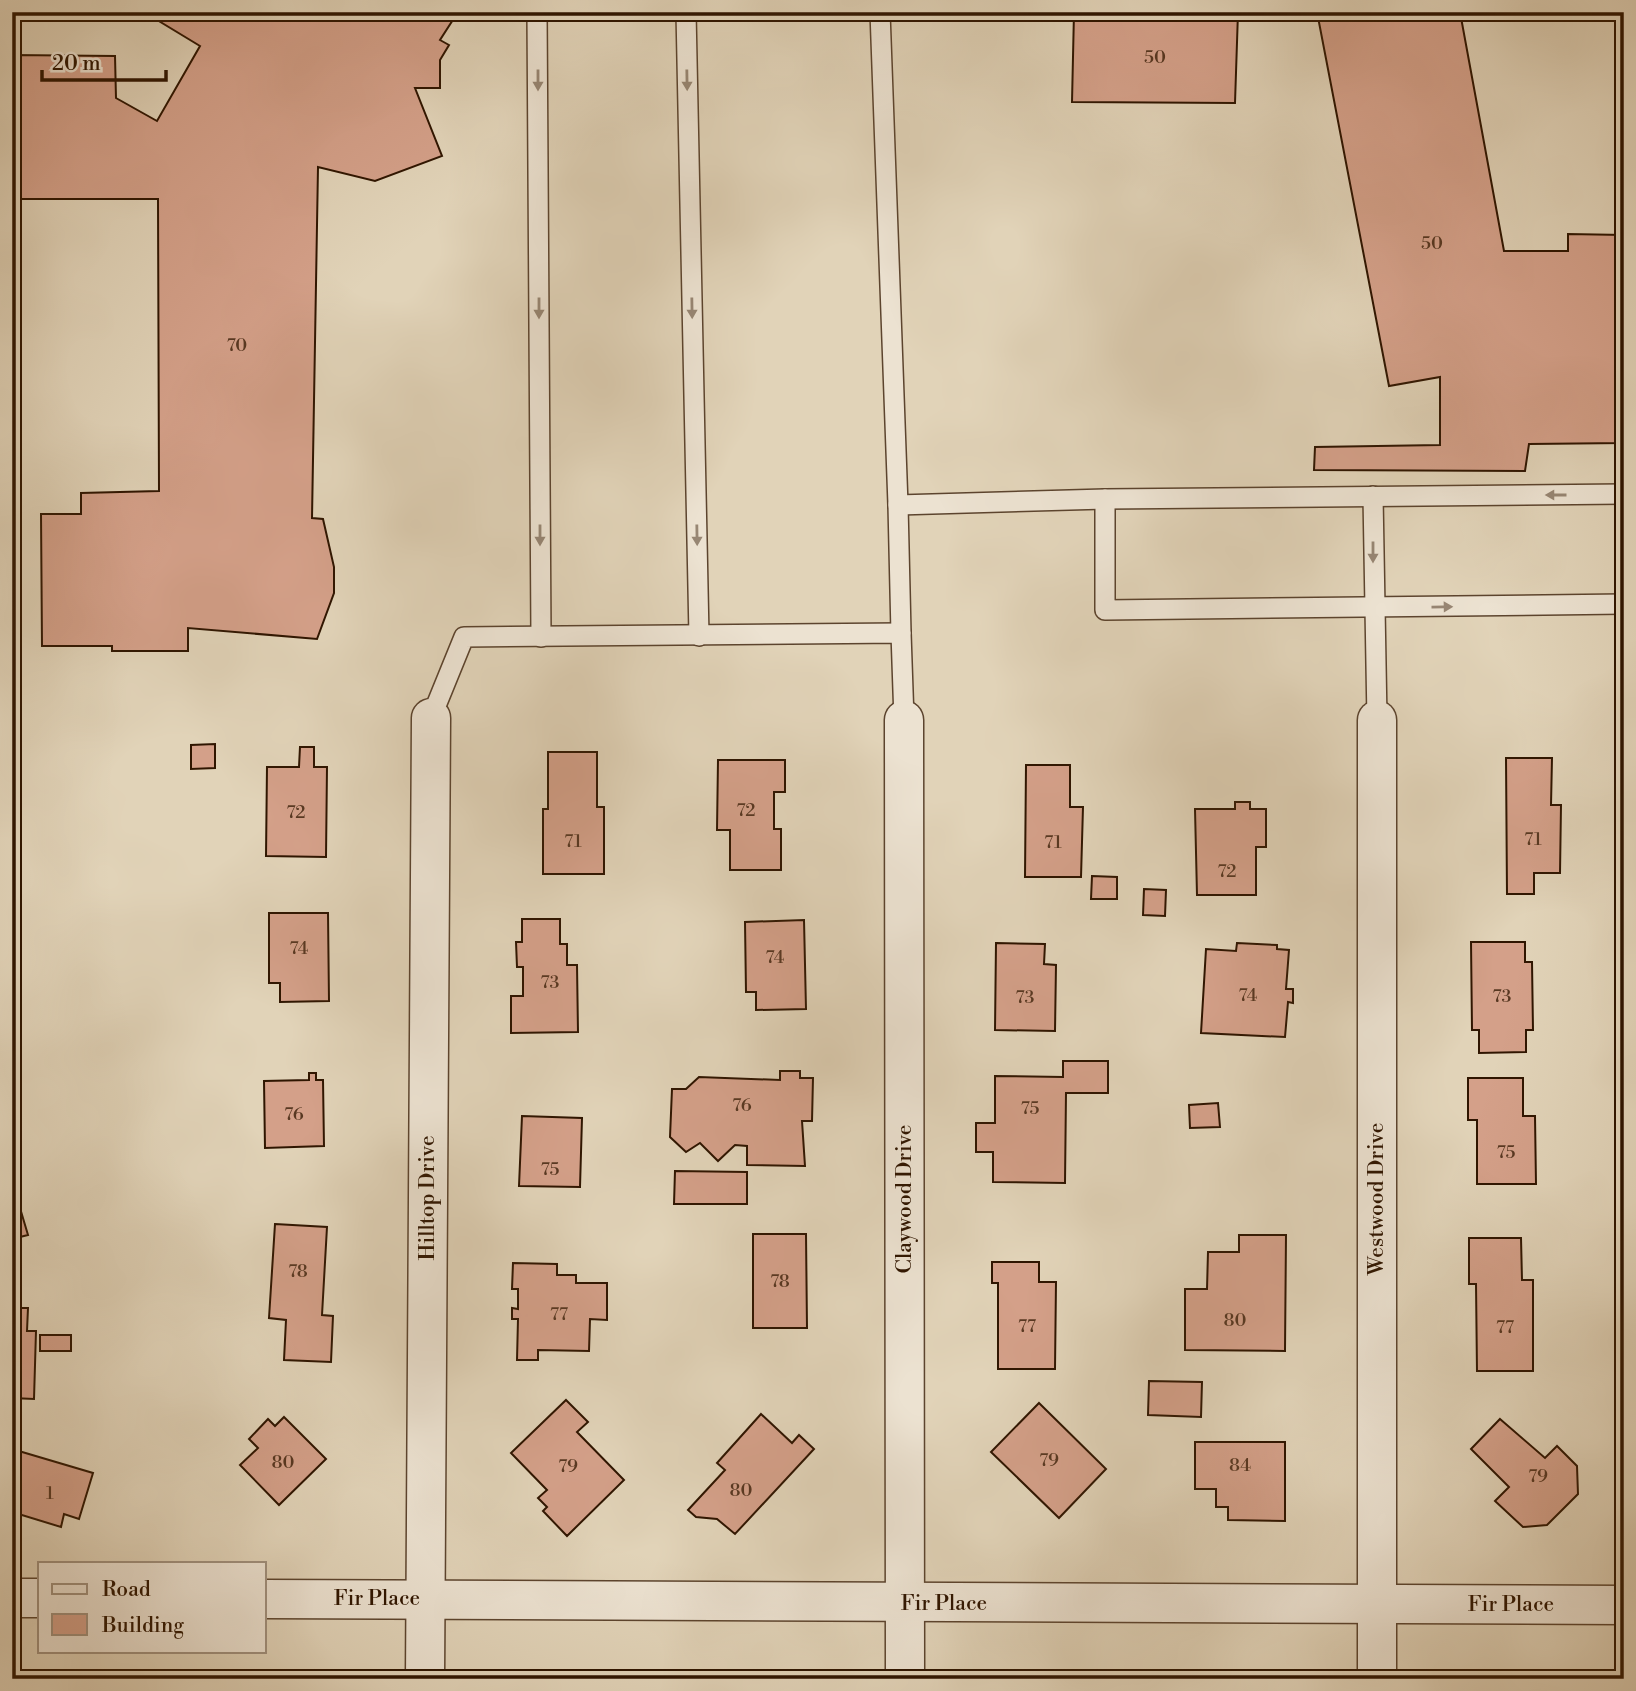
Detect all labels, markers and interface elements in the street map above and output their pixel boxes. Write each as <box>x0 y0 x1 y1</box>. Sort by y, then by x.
scale bar <box>42 38 166 82</box>
house number: 50 <box>1144 46 1166 69</box>
text: 20 m <box>52 51 101 77</box>
one-way arrow <box>532 70 544 92</box>
one-way arrow <box>681 70 693 92</box>
house number: 50 <box>1421 232 1443 255</box>
one-way arrow <box>533 297 545 319</box>
one-way arrow <box>686 297 698 319</box>
house number: 70 <box>227 334 247 357</box>
one-way arrow <box>1544 489 1566 501</box>
one-way arrow <box>534 525 546 547</box>
one-way arrow <box>691 525 703 547</box>
one-way arrow <box>1367 541 1379 563</box>
one-way arrow <box>1431 601 1453 613</box>
house number: 72 <box>736 799 756 822</box>
house number: 72 <box>286 801 306 824</box>
house number: 71 <box>1524 828 1542 851</box>
house number: 71 <box>564 830 582 853</box>
house number: 71 <box>1044 831 1062 854</box>
house number: 72 <box>1217 860 1237 883</box>
house number: 74 <box>290 937 309 960</box>
house number: 74 <box>766 946 785 969</box>
house number: 73 <box>541 971 559 994</box>
house number: 74 <box>1239 984 1258 1007</box>
house number: 73 <box>1493 985 1511 1008</box>
house number: 73 <box>1016 986 1034 1009</box>
house number: 76 <box>732 1094 752 1117</box>
house number: 75 <box>1021 1097 1039 1120</box>
house number: 76 <box>284 1103 304 1126</box>
street label: Westwood Drive <box>1364 1123 1390 1276</box>
street label: Claywood Drive <box>892 1125 918 1273</box>
street label: Hilltop Drive <box>415 1135 441 1261</box>
house number: 75 <box>1497 1141 1515 1164</box>
house number: 75 <box>541 1158 559 1181</box>
house number: 78 <box>288 1260 308 1283</box>
house number: 78 <box>770 1270 790 1293</box>
house number: 77 <box>550 1303 568 1326</box>
house number: 80 <box>1224 1309 1247 1332</box>
house number: 77 <box>1018 1315 1036 1338</box>
house number: 77 <box>1496 1316 1514 1339</box>
house number: 79 <box>1039 1449 1059 1472</box>
house number: 80 <box>272 1451 295 1474</box>
house number: 84 <box>1229 1454 1251 1477</box>
house number: 79 <box>558 1455 578 1478</box>
house number: 79 <box>1528 1465 1548 1488</box>
house number: 80 <box>730 1479 753 1502</box>
house number: 1 <box>46 1482 54 1505</box>
legend <box>38 1562 266 1652</box>
text: Road <box>102 1577 151 1603</box>
street label: Fir Place <box>334 1586 420 1612</box>
street label: Fir Place <box>901 1591 987 1617</box>
street label: Fir Place <box>1468 1592 1554 1618</box>
text: Building <box>101 1613 184 1639</box>

